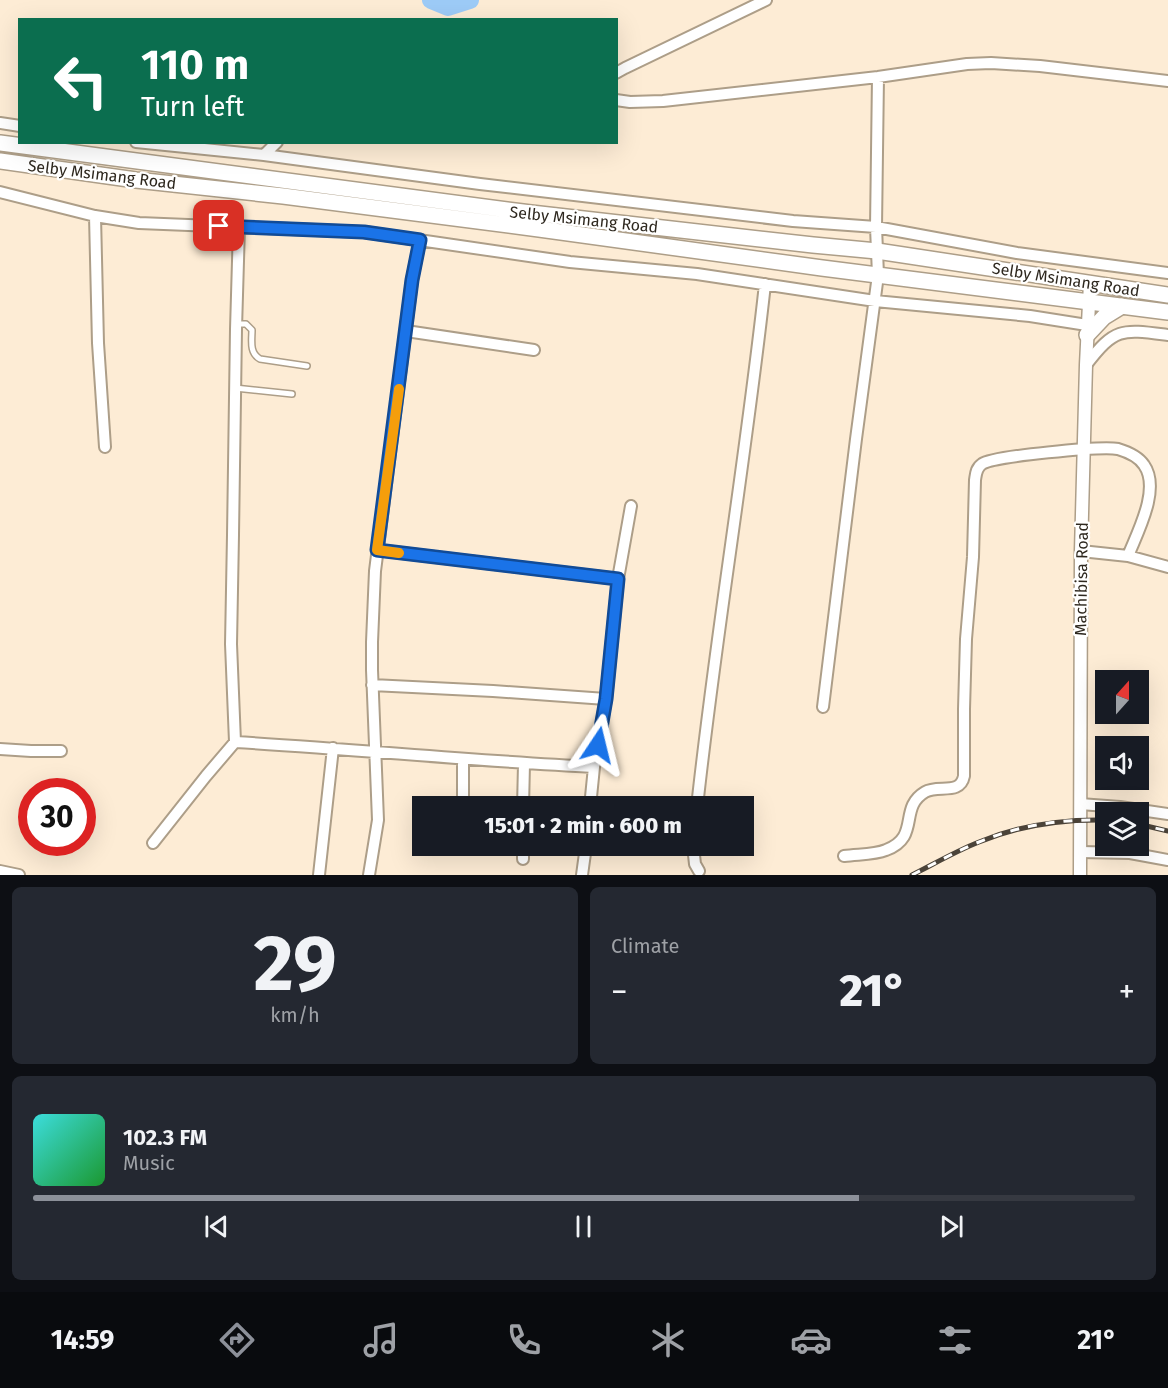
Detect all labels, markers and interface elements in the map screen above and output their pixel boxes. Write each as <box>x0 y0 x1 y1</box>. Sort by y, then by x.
text: 110 m <box>141 40 249 90</box>
icon: left <box>42 42 120 120</box>
text: Turn left <box>141 91 244 123</box>
street label: Selby Msimang Road <box>27 156 177 193</box>
pin <box>193 200 244 251</box>
street label: Selby Msimang Road <box>509 202 659 237</box>
icon: arrive <box>202 209 235 242</box>
street label: Selby Msimang Road <box>991 258 1141 301</box>
street label: Machibisa Road <box>1071 522 1092 636</box>
north arrow <box>1095 670 1149 724</box>
map controls <box>1095 670 1149 856</box>
position arrow <box>566 713 630 777</box>
button: sound <box>1095 736 1149 790</box>
speed limit sign: 30 <box>18 778 96 856</box>
button: layers <box>1095 802 1149 856</box>
text: 15:01 · 2 min · 600 m <box>484 812 682 839</box>
text: 29 <box>253 917 337 1011</box>
text: Climate <box>611 934 679 958</box>
text: 21° <box>839 964 907 1018</box>
text: − <box>611 972 628 1012</box>
text: + <box>1119 972 1135 1012</box>
text: km/h <box>270 1003 320 1027</box>
text: 102.3 FM <box>123 1124 207 1151</box>
text: Music <box>123 1151 175 1175</box>
icon: previous <box>200 1210 233 1243</box>
icon: pause <box>567 1210 600 1243</box>
icon: next <box>935 1210 968 1243</box>
icon: directions <box>216 1319 258 1361</box>
icon: music <box>360 1319 402 1361</box>
icon: phone <box>503 1319 545 1361</box>
icon: climate <box>647 1319 689 1361</box>
icon: car <box>790 1319 832 1361</box>
icon: filters <box>934 1319 976 1361</box>
text: 14:59 <box>51 1324 114 1356</box>
text: 21° <box>1077 1324 1117 1356</box>

